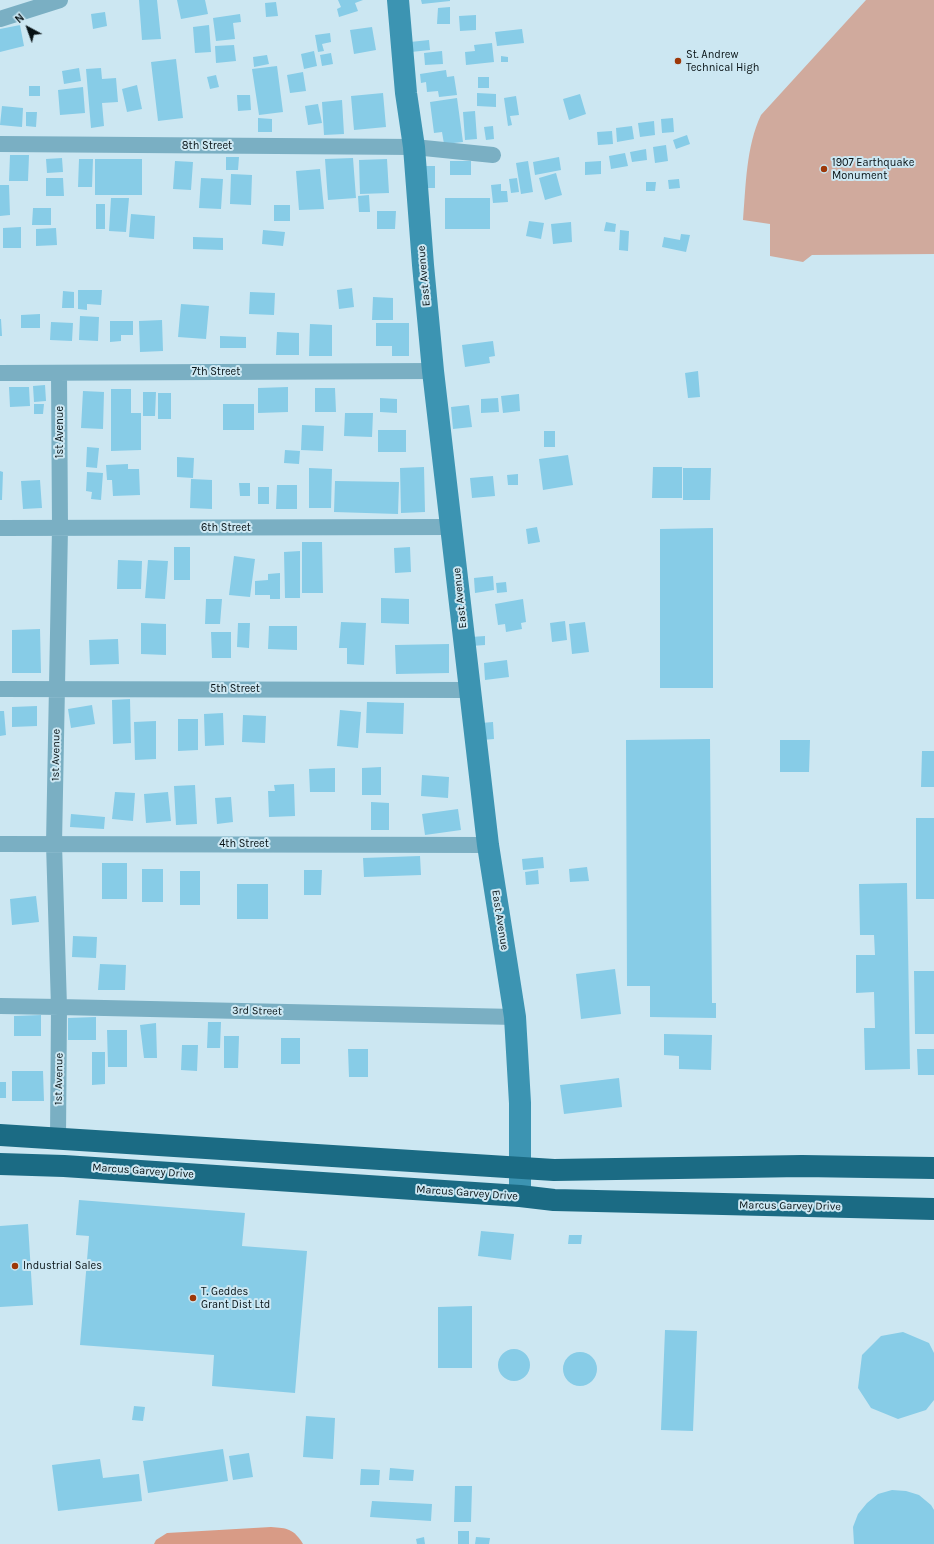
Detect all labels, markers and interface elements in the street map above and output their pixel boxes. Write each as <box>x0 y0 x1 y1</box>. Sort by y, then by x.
north arrow <box>8 8 48 48</box>
text: N <box>13 11 27 26</box>
place label: St. Andrew Technical High <box>686 48 759 74</box>
marker: St. Andrew Technical High <box>673 56 683 66</box>
street label: 8th Street <box>182 139 232 153</box>
place label: 1907 Earthquake Monument <box>832 156 914 182</box>
marker: 1907 Earthquake Monument <box>819 164 829 174</box>
street label: East Avenue <box>415 245 433 307</box>
street label: 7th Street <box>192 365 240 379</box>
street label: 1st Avenue <box>53 406 67 458</box>
street label: 6th Street <box>201 521 251 535</box>
street label: East Avenue <box>450 567 470 629</box>
street label: 5th Street <box>210 682 260 696</box>
street label: 1st Avenue <box>49 729 63 781</box>
street label: 4th Street <box>219 837 269 851</box>
street label: East Avenue <box>489 889 511 951</box>
street label: 3rd Street <box>232 1004 282 1018</box>
street label: 1st Avenue <box>52 1053 66 1105</box>
street label: Marcus Garvey Drive <box>92 1161 194 1181</box>
street label: Marcus Garvey Drive <box>416 1183 518 1203</box>
street label: Marcus Garvey Drive <box>739 1199 841 1213</box>
place label: Industrial Sales <box>23 1259 102 1273</box>
marker: Industrial Sales <box>10 1261 20 1271</box>
place label: T. Geddes Grant Dist Ltd <box>201 1285 270 1311</box>
marker: T. Geddes Grant Dist Ltd <box>188 1293 198 1303</box>

